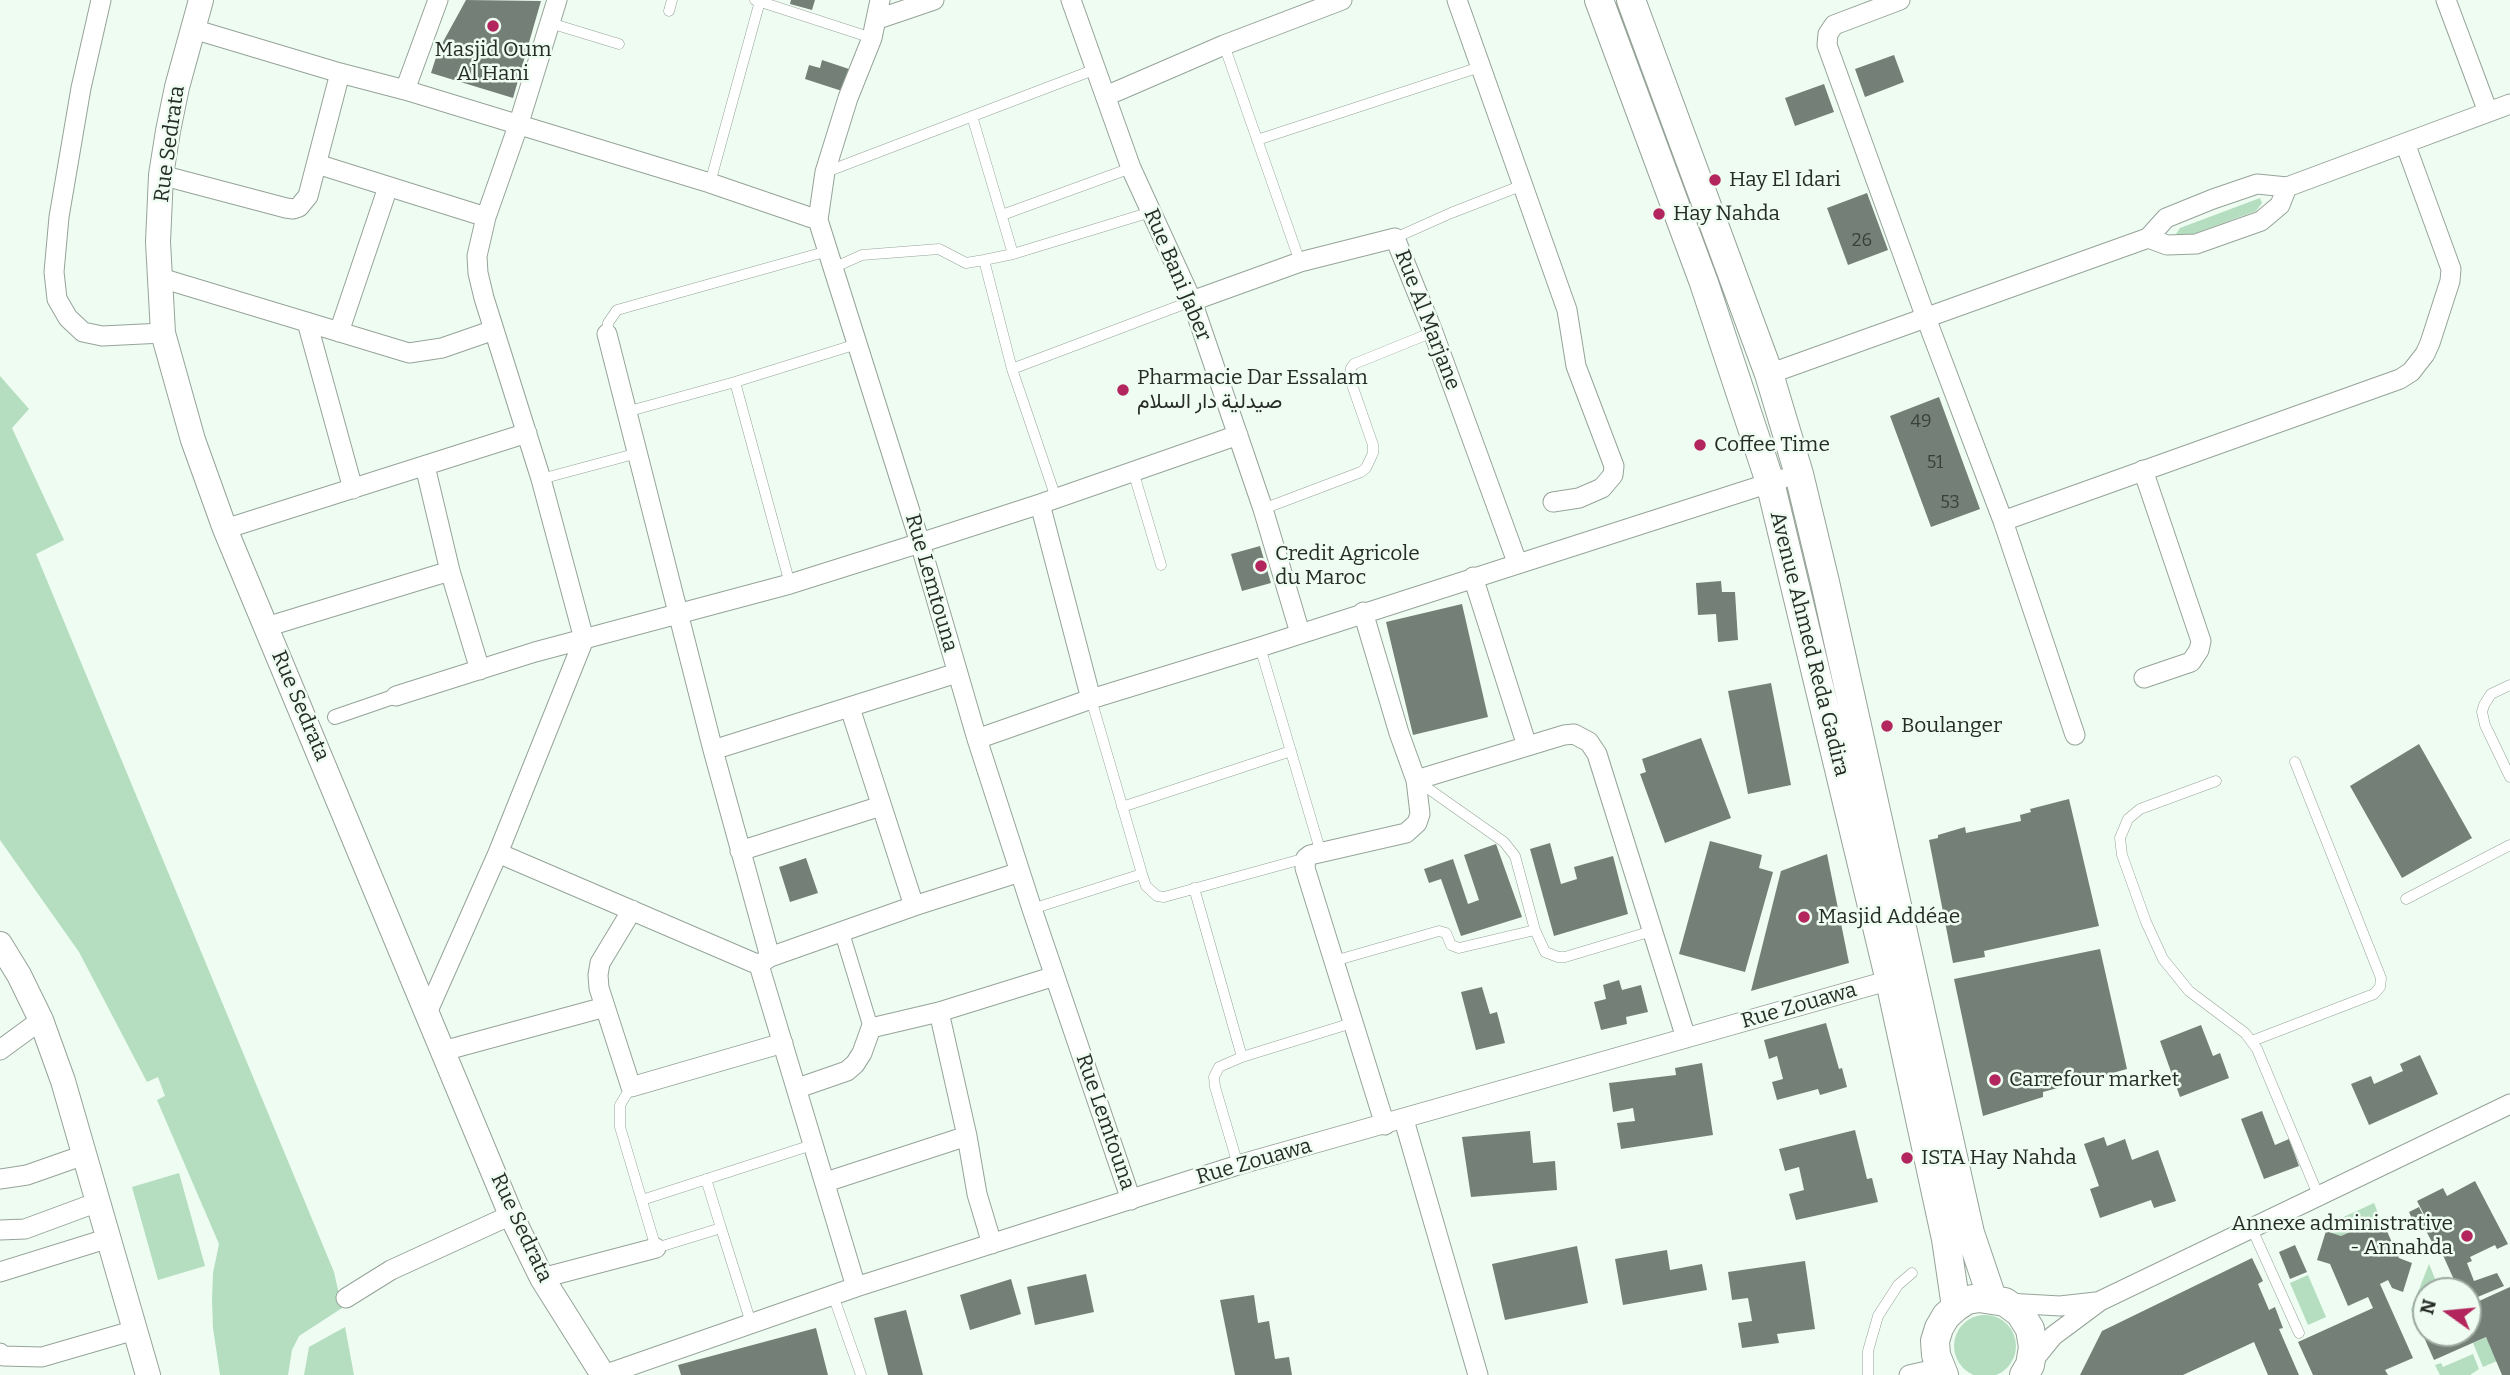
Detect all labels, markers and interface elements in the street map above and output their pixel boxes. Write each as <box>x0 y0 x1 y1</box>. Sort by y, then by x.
marker: Masjid Oum Al Hani <box>485 18 501 34</box>
place label: Masjid Oum Al Hani <box>435 37 551 87</box>
street label: Rue Sedrata <box>149 84 191 204</box>
place label: Hay El Idari <box>1729 167 1841 193</box>
marker: Hay El Idari <box>1707 172 1723 188</box>
place label: Hay Nahda <box>1673 201 1780 227</box>
street label: Rue Bani Jaber <box>1138 205 1216 345</box>
marker: Hay Nahda <box>1651 206 1667 222</box>
house number: 26 <box>1852 230 1872 252</box>
street label: Rue Al Marjane <box>1389 246 1465 394</box>
place label: Pharmacie Dar Essalam صيدلية دار السلام <box>1137 365 1368 415</box>
marker: Pharmacie Dar Essalam صيدلية دار السلام <box>1115 382 1131 398</box>
house number: 49 <box>1910 411 1932 433</box>
place label: Coffee Time <box>1714 432 1830 458</box>
marker: Coffee Time <box>1692 437 1708 453</box>
house number: 51 <box>1927 452 1943 474</box>
house number: 53 <box>1940 492 1960 514</box>
street label: Avenue Ahmed Reda Gadira <box>1764 509 1854 779</box>
street label: Rue Lemtouna <box>899 511 963 655</box>
place label: Credit Agricole du Maroc <box>1275 541 1420 591</box>
marker: Credit Agricole du Maroc <box>1253 558 1269 574</box>
street label: Rue Sedrata <box>265 647 335 765</box>
place label: Boulanger <box>1901 713 2002 739</box>
marker: Boulanger <box>1879 718 1895 734</box>
place label: Masjid Addéae <box>1818 904 1960 930</box>
marker: Masjid Addéae <box>1796 909 1812 925</box>
street label: Rue Zouawa <box>1738 978 1860 1034</box>
street label: Rue Lemtouna <box>1070 1051 1140 1193</box>
place label: Carrefour market <box>2009 1067 2179 1093</box>
marker: Carrefour market <box>1987 1072 2003 1088</box>
street label: Rue Zouawa <box>1193 1134 1315 1190</box>
place label: ISTA Hay Nahda <box>1921 1145 2077 1171</box>
marker: ISTA Hay Nahda <box>1899 1150 1915 1166</box>
street label: Rue Sedrata <box>485 1169 557 1287</box>
place label: Annexe administrative - Annahda <box>2231 1211 2453 1261</box>
marker: Annexe administrative - Annahda <box>2459 1228 2475 1244</box>
north arrow <box>2412 1277 2482 1347</box>
text: N <box>2415 1297 2441 1317</box>

